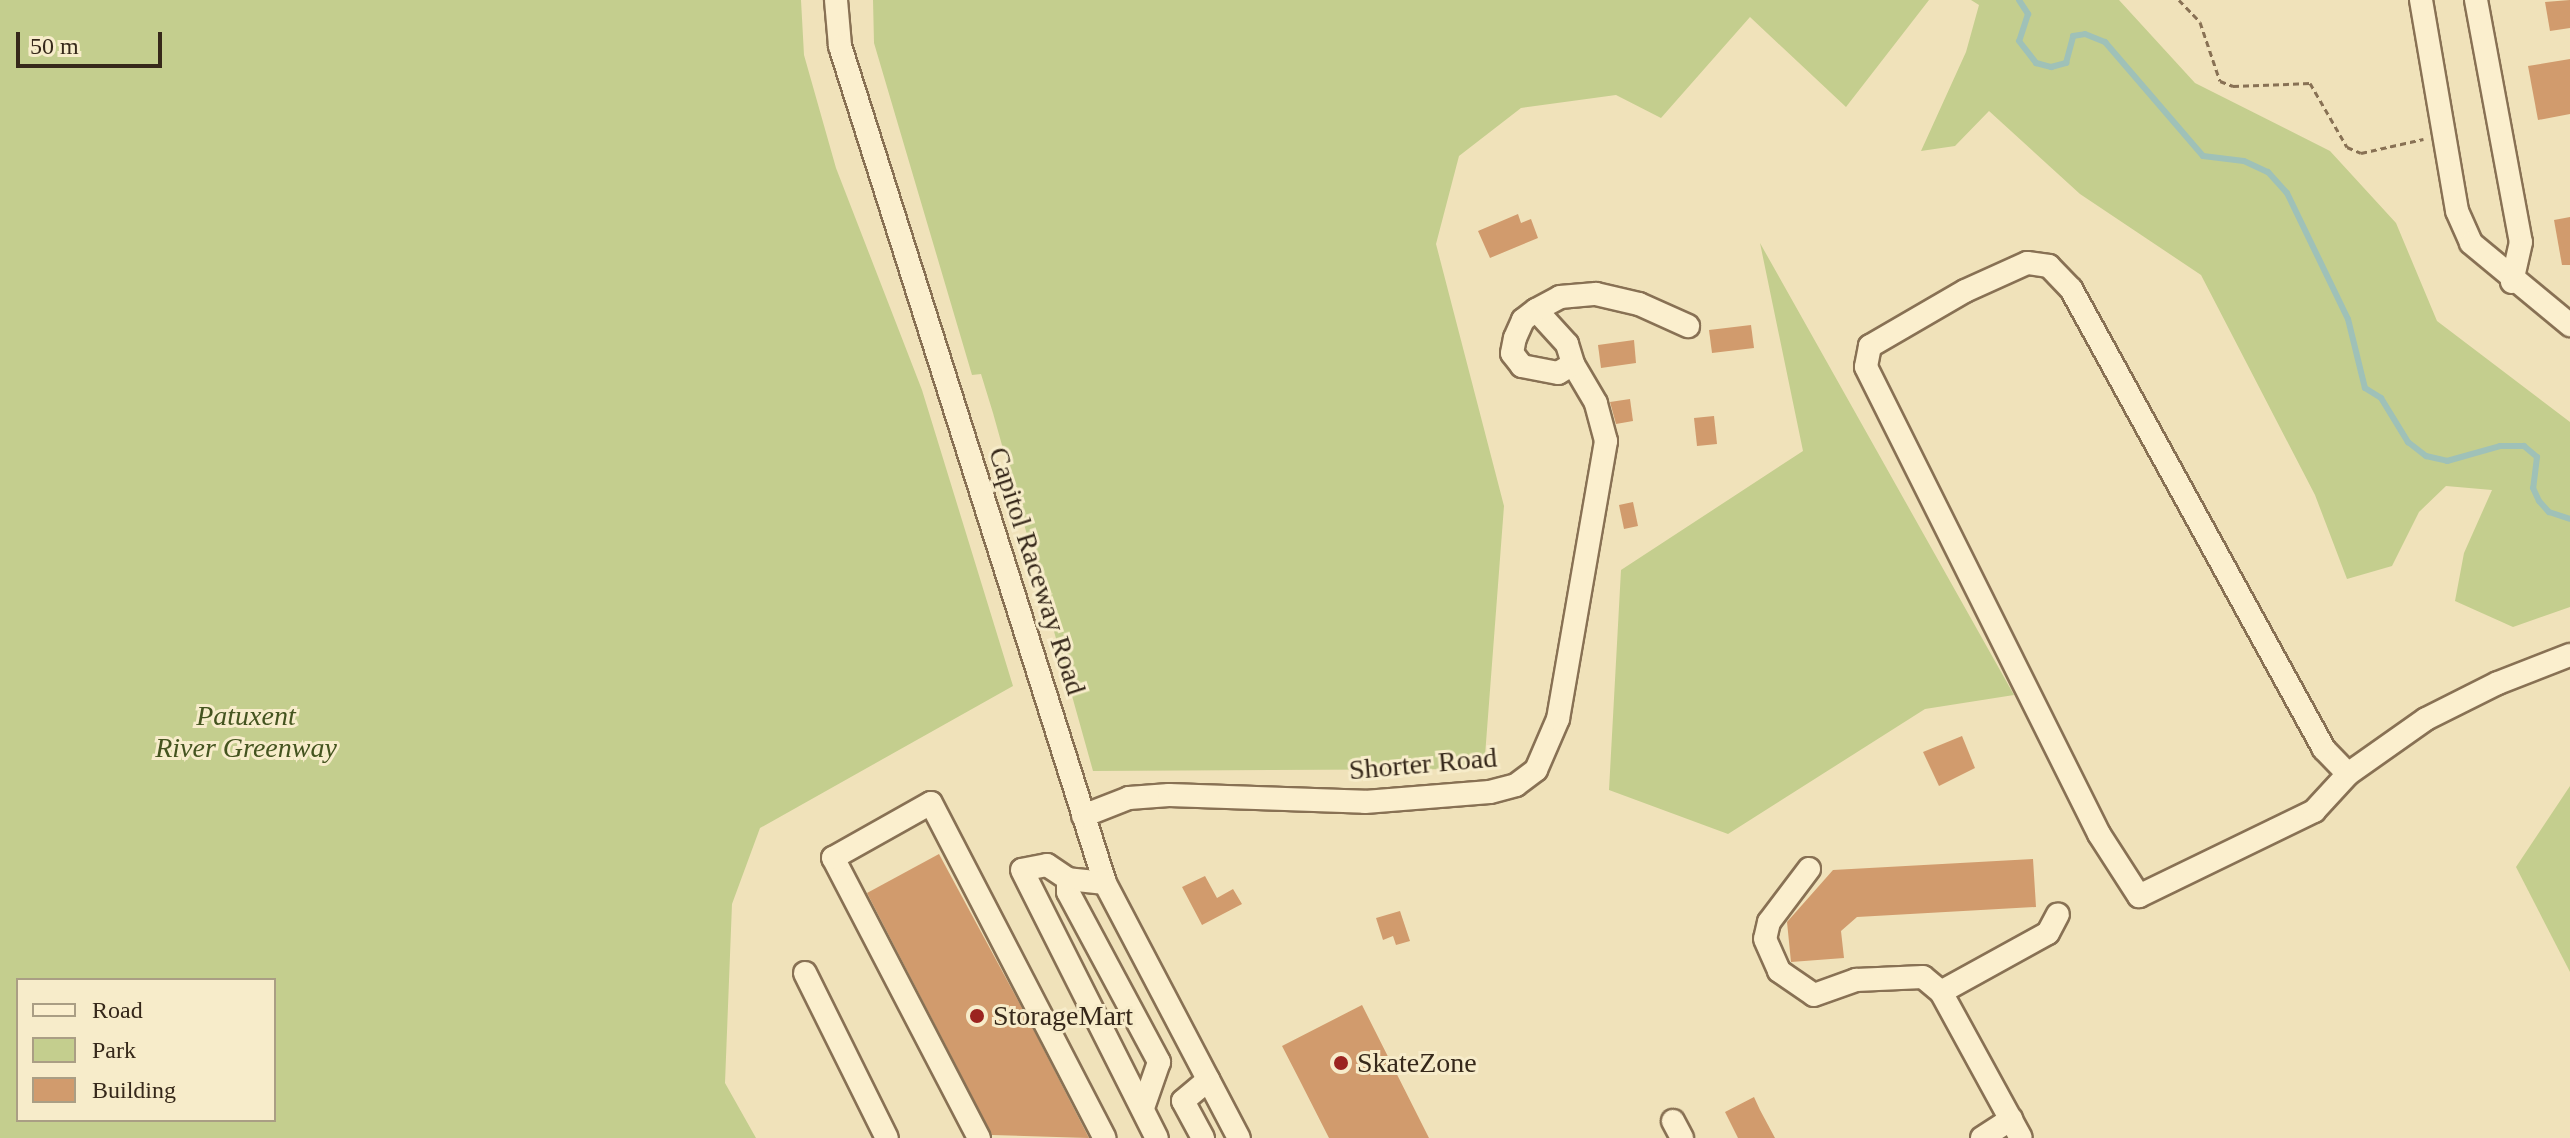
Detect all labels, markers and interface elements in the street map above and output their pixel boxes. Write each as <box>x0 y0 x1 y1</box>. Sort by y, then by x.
scale bar <box>20 16 166 66</box>
text: 50 m <box>30 33 79 59</box>
street label: Capitol Raceway Road <box>981 443 1093 699</box>
park label: Patuxent River Greenway <box>155 699 337 765</box>
street label: Shorter Road <box>1348 741 1498 787</box>
legend <box>16 978 276 1122</box>
text: Road <box>92 997 143 1023</box>
place label: StorageMart <box>993 999 1133 1033</box>
marker: StorageMart <box>968 1007 986 1025</box>
text: Park <box>92 1037 136 1063</box>
place label: SkateZone <box>1357 1046 1477 1080</box>
marker: SkateZone <box>1332 1054 1350 1072</box>
text: Building <box>92 1077 176 1103</box>

